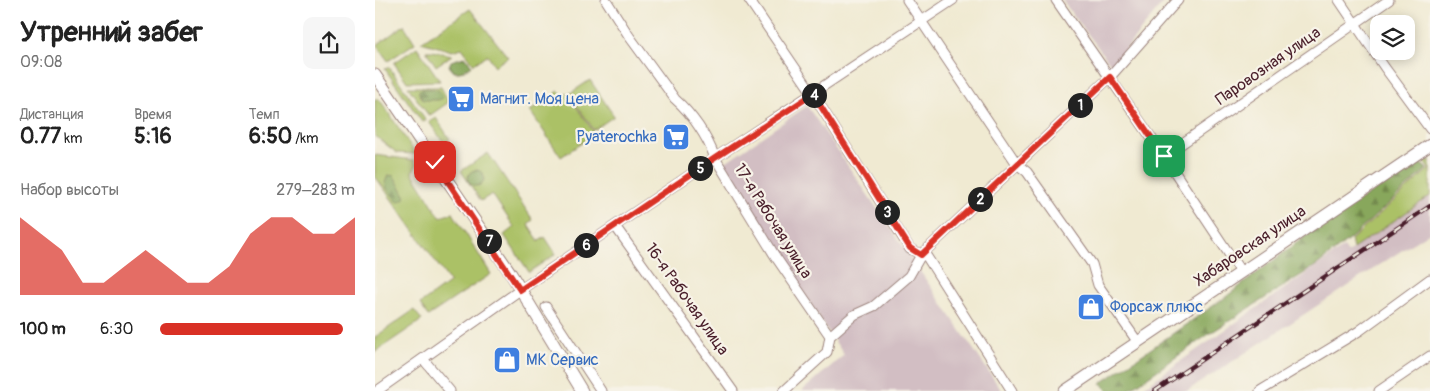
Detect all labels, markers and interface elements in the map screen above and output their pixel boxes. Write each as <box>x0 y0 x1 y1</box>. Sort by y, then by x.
text: Утренний забег <box>20 15 203 50</box>
map controls <box>1370 15 1415 60</box>
button: layers <box>1370 15 1415 60</box>
button: share <box>303 17 355 69</box>
street label: Паровозная улица <box>1212 22 1324 110</box>
text: 09:08 <box>20 52 62 72</box>
pin: 4 <box>801 82 827 108</box>
supermarket icon: Магнит. Моя цена <box>446 84 476 114</box>
text: 4 <box>810 87 819 104</box>
place label: Магнит. Моя цена <box>480 89 599 109</box>
pin: 1 <box>1067 92 1093 118</box>
text: 1 <box>1078 97 1083 114</box>
text: Дистанция <box>20 106 84 123</box>
text: Время <box>134 106 172 123</box>
text: Темп <box>249 106 280 123</box>
supermarket icon: Pyaterochka <box>661 122 691 152</box>
text: 0.77 <box>20 123 61 150</box>
text: 5:16 <box>134 123 172 150</box>
text: 6:50 <box>249 123 292 150</box>
place label: Pyaterochka <box>576 127 657 147</box>
text: km <box>61 130 82 147</box>
text: /km <box>292 130 319 147</box>
pin <box>1143 135 1185 177</box>
pin <box>414 141 456 183</box>
icon: arrive <box>1150 142 1178 170</box>
icon: check <box>421 148 449 176</box>
pin: 5 <box>687 156 713 180</box>
text: 5 <box>697 160 704 177</box>
street label: 17-я Рабочая улица <box>730 160 816 282</box>
text: Набор высоты <box>20 180 119 200</box>
text: 279–283 m <box>276 180 355 200</box>
pin: 2 <box>967 186 993 212</box>
text: 2 <box>977 191 984 208</box>
pin: 3 <box>875 200 899 224</box>
street label: Хабаровская улица <box>1190 201 1310 291</box>
text: 3 <box>884 204 891 221</box>
pin: 7 <box>477 228 501 254</box>
pin: 6 <box>573 232 599 258</box>
text: 7 <box>486 233 493 250</box>
text: 6 <box>582 237 591 254</box>
street label: 16-я Рабочая улица <box>641 239 733 359</box>
shop icon: Форсаж плюс <box>1076 292 1106 322</box>
place label: Форсаж плюс <box>1110 297 1203 317</box>
text: 100 m <box>20 319 66 339</box>
text: 6:30 <box>100 319 133 339</box>
shop icon: МК Сервис <box>492 345 522 375</box>
place label: МК Сервис <box>526 350 599 370</box>

